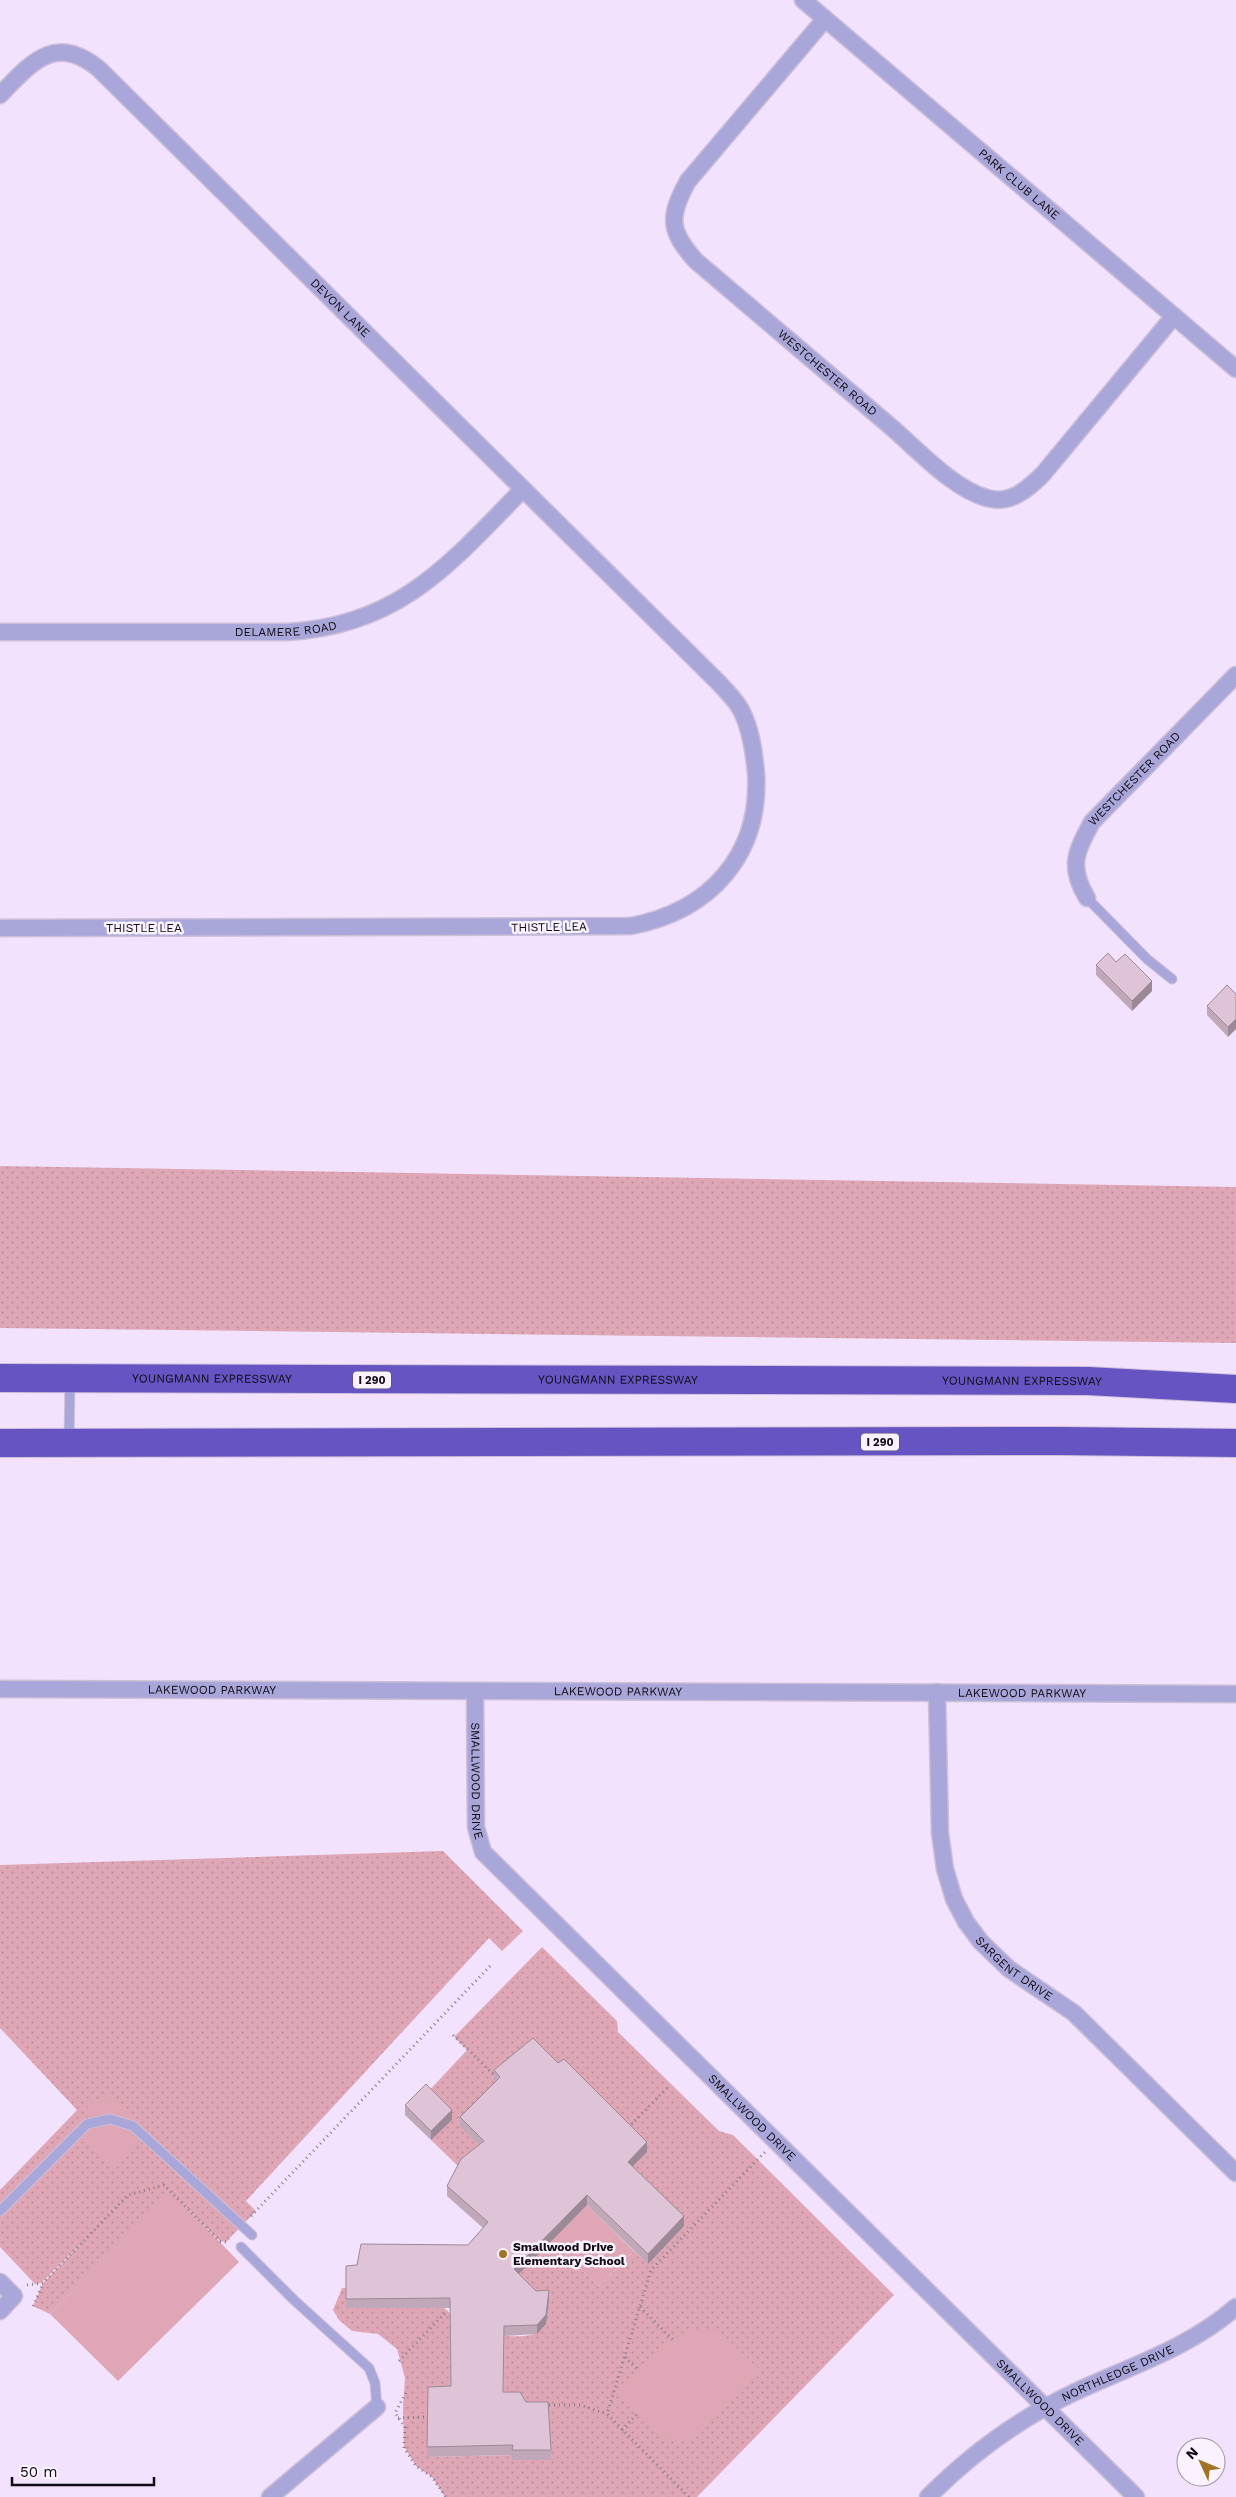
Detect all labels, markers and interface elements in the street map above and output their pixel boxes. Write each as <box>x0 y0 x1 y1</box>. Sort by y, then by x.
street label: PARK CLUB LANE <box>976 146 1063 223</box>
street label: DEVON LANE <box>308 276 373 340</box>
street label: WESTCHESTER ROAD <box>775 327 880 419</box>
street label: DELAMERE ROAD <box>235 618 338 639</box>
street label: WESTCHESTER ROAD <box>1085 729 1183 829</box>
street label: THISTLE LEA <box>511 919 587 935</box>
street label: THISTLE LEA <box>106 921 182 935</box>
street label: YOUNGMANN EXPRESSWAY <box>132 1371 292 1386</box>
road number: I 290 <box>353 1372 391 1388</box>
street label: YOUNGMANN EXPRESSWAY <box>538 1372 698 1387</box>
street label: YOUNGMANN EXPRESSWAY <box>942 1374 1102 1389</box>
road number: I 290 <box>861 1434 899 1450</box>
street label: LAKEWOOD PARKWAY <box>148 1683 276 1697</box>
street label: LAKEWOOD PARKWAY <box>554 1684 682 1699</box>
street label: LAKEWOOD PARKWAY <box>958 1686 1086 1700</box>
street label: SMALLWOOD DRIVE <box>468 1722 486 1841</box>
street label: SARGENT DRIVE <box>972 1934 1056 2004</box>
street label: SMALLWOOD DRIVE <box>705 2071 799 2164</box>
place label: Smallwood Drive Elementary School <box>513 2240 625 2268</box>
marker: Smallwood Drive Elementary School <box>497 2248 509 2260</box>
street label: NORTHLEDGE DRIVE <box>1059 2342 1176 2404</box>
street label: SMALLWOOD DRIVE <box>993 2356 1087 2449</box>
north arrow <box>1176 2437 1226 2487</box>
text: N <box>1182 2444 1201 2462</box>
scale bar <box>12 2454 155 2486</box>
text: 50 m <box>20 2463 57 2481</box>

